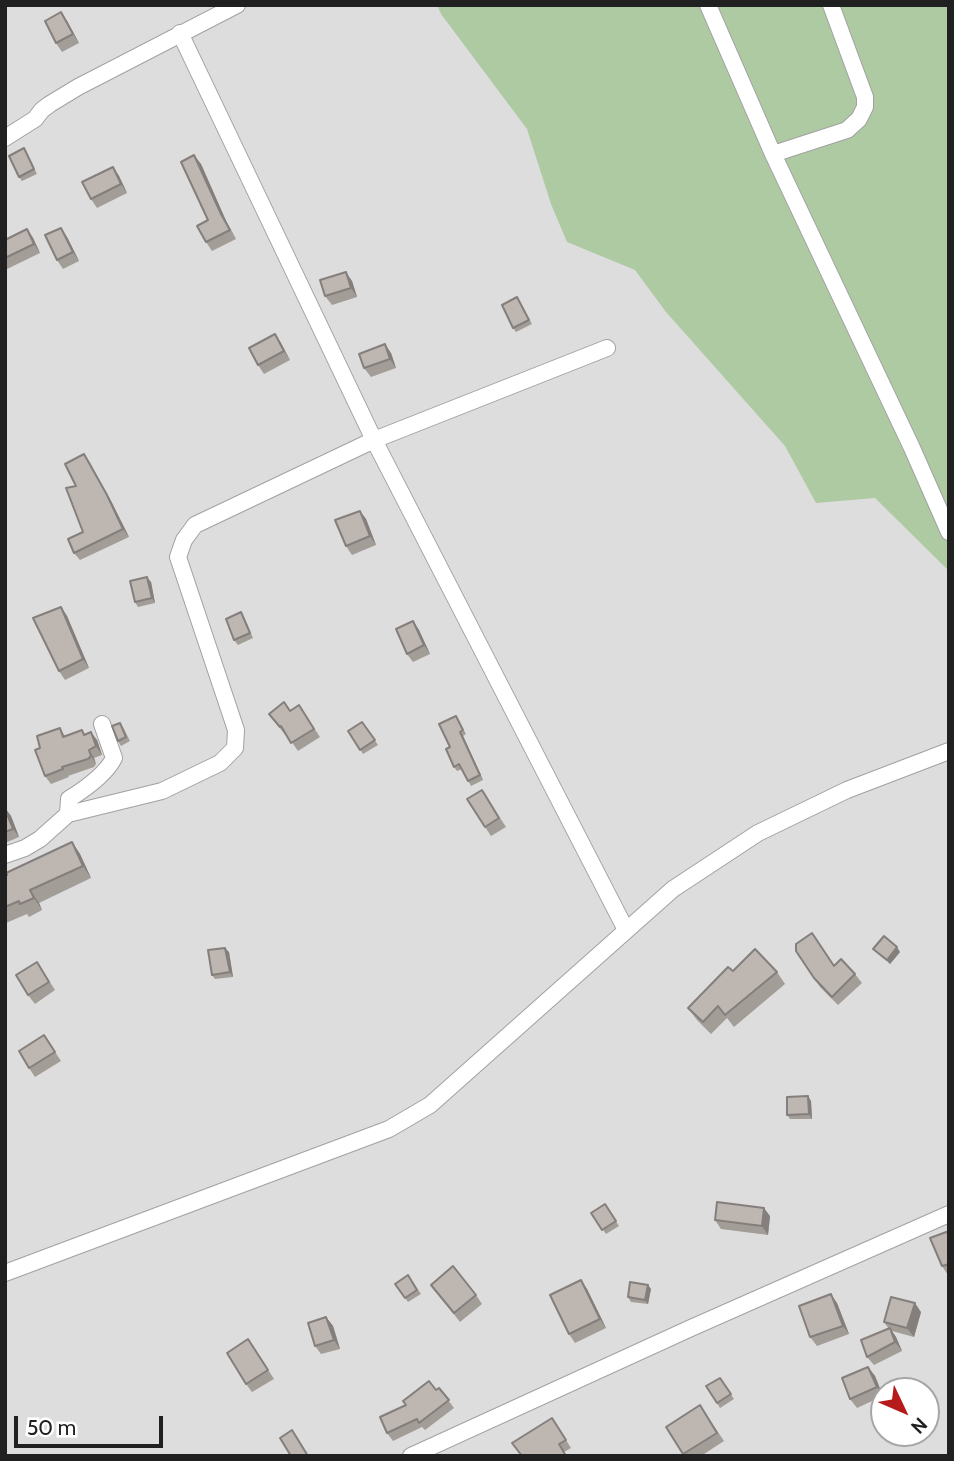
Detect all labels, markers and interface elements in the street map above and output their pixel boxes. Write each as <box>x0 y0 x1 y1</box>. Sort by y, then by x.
north arrow <box>870 1377 940 1447</box>
scale bar <box>18 1402 166 1446</box>
text: N <box>906 1413 932 1438</box>
text: 50 m <box>27 1415 76 1440</box>

